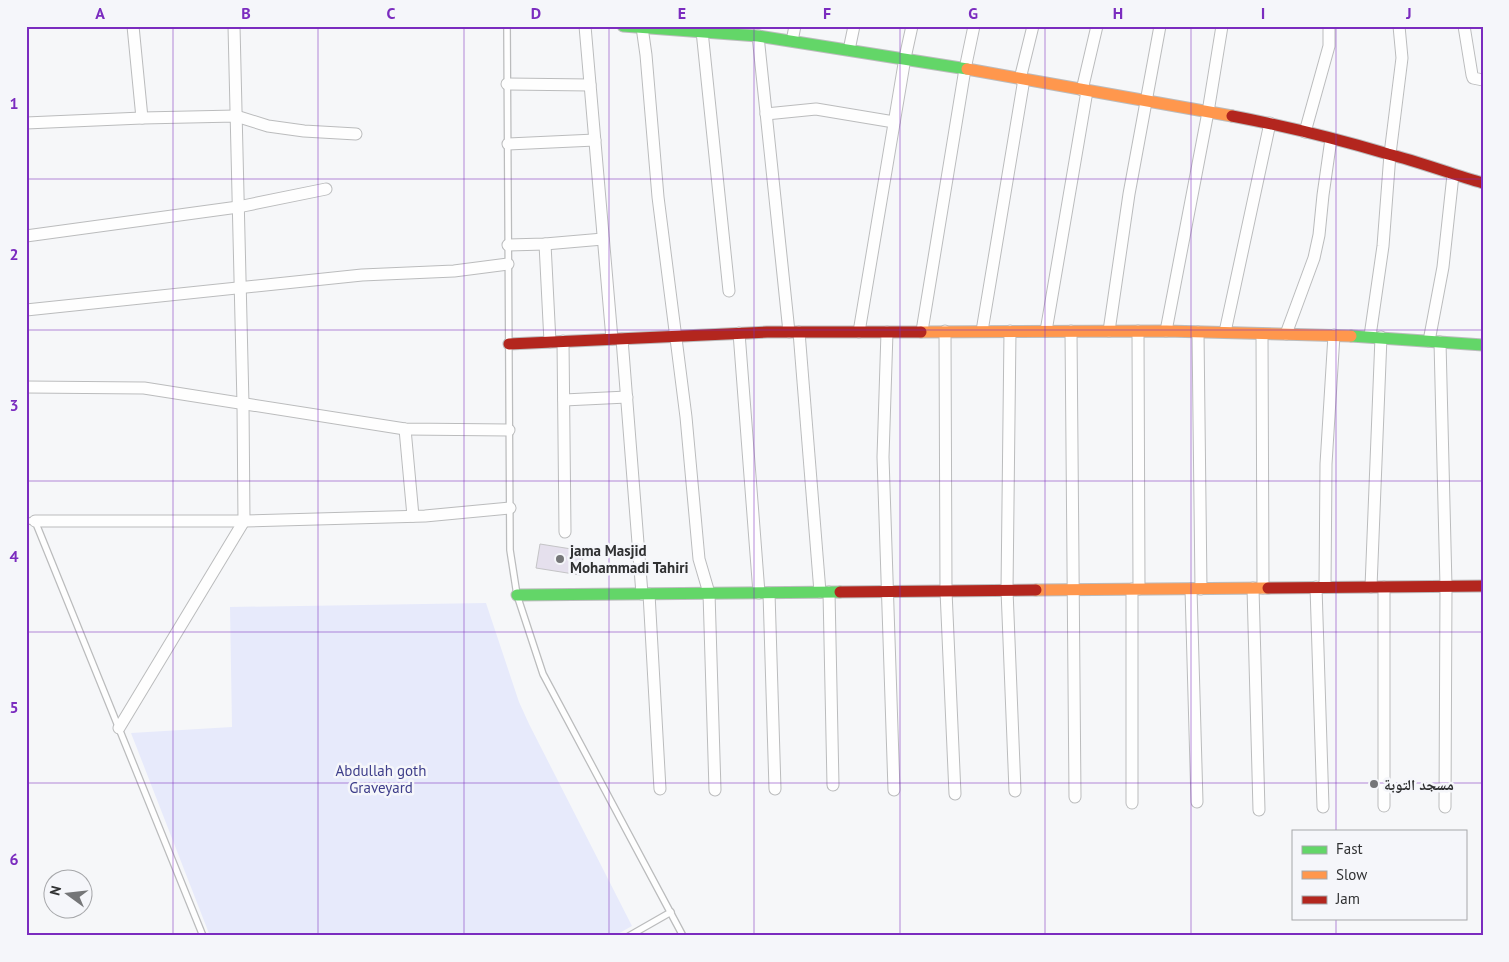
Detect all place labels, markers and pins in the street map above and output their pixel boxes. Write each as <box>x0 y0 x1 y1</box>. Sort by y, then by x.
place label: jama Masjid Mohammadi Tahiri <box>569 541 689 577</box>
marker: jama Masjid Mohammadi Tahiri <box>554 553 566 565</box>
place label: مسجد التوبة <box>1384 775 1454 794</box>
marker: مسجد التوبة <box>1368 778 1380 790</box>

